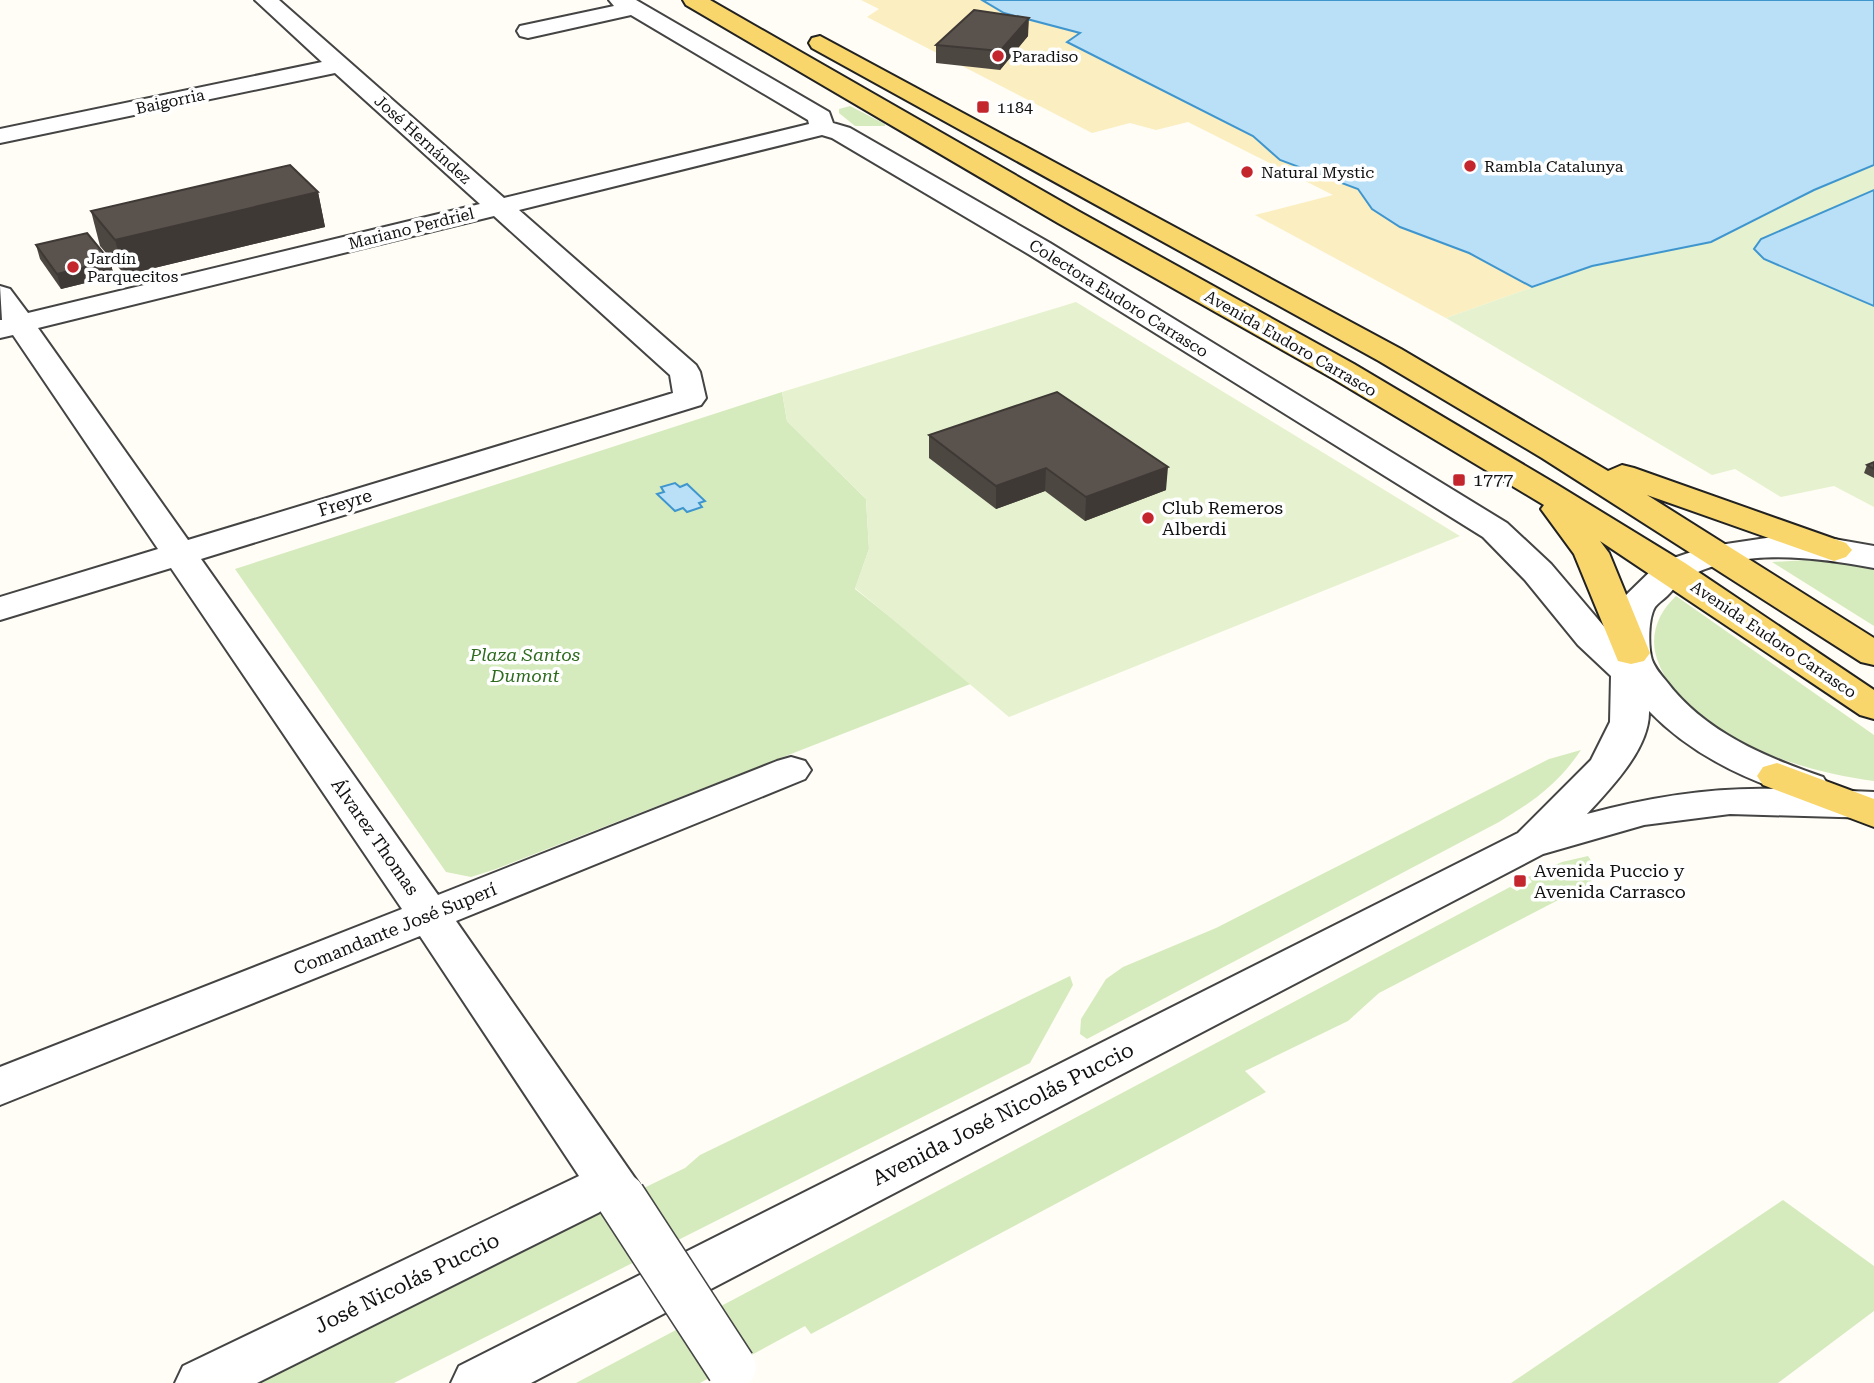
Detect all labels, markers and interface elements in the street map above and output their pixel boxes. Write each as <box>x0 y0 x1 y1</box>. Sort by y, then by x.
place label: Paradiso <box>1012 47 1078 66</box>
marker: Paradiso <box>990 48 1006 64</box>
street label: Baigorria <box>134 85 207 118</box>
street label: José Hernández <box>370 91 475 188</box>
place label: 1184 <box>997 98 1033 117</box>
marker: 1184 <box>975 99 991 115</box>
place label: Rambla Catalunya <box>1484 157 1624 176</box>
marker: Rambla Catalunya <box>1462 158 1478 174</box>
place label: Natural Mystic <box>1261 163 1374 182</box>
marker: Natural Mystic <box>1239 164 1255 180</box>
street label: Mariano Perdriel <box>346 204 476 253</box>
street label: Colectora Eudoro Carrasco <box>1026 235 1212 362</box>
place label: Jardín Parquecitos <box>87 249 179 286</box>
marker: Jardín Parquecitos <box>65 259 81 275</box>
street label: Avenida Eudoro Carrasco <box>1201 286 1380 401</box>
place label: 1777 <box>1473 469 1513 490</box>
marker: 1777 <box>1451 472 1467 488</box>
street label: Freyre <box>315 484 374 521</box>
place label: Club Remeros Alberdi <box>1162 497 1283 539</box>
marker: Club Remeros Alberdi <box>1140 510 1156 526</box>
street label: Avenida Eudoro Carrasco <box>1687 577 1860 702</box>
park label: Plaza Santos Dumont <box>469 644 580 686</box>
street label: Álvarez Thomas <box>327 774 424 899</box>
place label: Avenida Puccio y Avenida Carrasco <box>1534 860 1686 902</box>
marker: Avenida Puccio y Avenida Carrasco <box>1512 873 1528 889</box>
street label: Comandante José Superí <box>290 878 499 979</box>
street label: Avenida José Nicolás Puccio <box>868 1037 1138 1191</box>
street label: José Nicolás Puccio <box>311 1228 503 1338</box>

